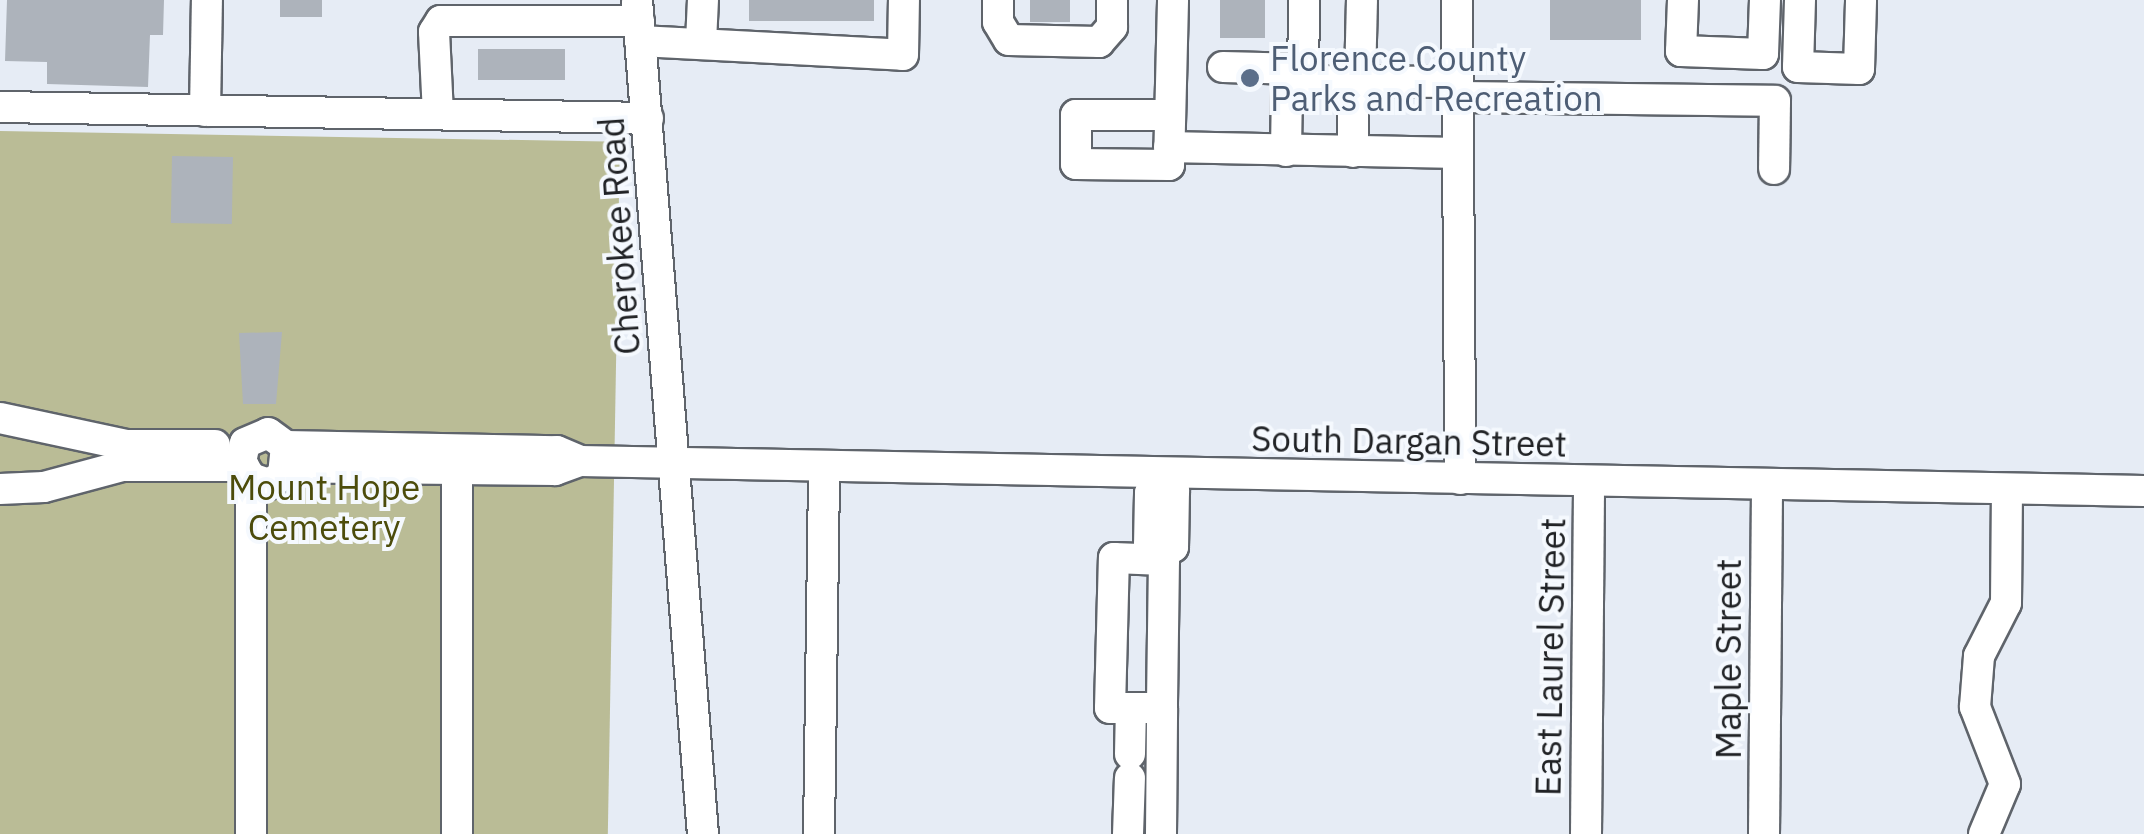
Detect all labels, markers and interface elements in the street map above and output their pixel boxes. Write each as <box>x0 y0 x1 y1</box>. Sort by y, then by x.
place label: Florence County Parks and Recreation <box>1270 37 1603 119</box>
marker: Florence County Parks and Recreation <box>1239 67 1261 89</box>
street label: Cherokee Road <box>590 116 648 356</box>
street label: South Dargan Street <box>1251 417 1567 465</box>
park label: Mount Hope Cemetery <box>228 466 420 548</box>
street label: East Laurel Street <box>1527 518 1573 796</box>
street label: Maple Street <box>1707 559 1749 759</box>

